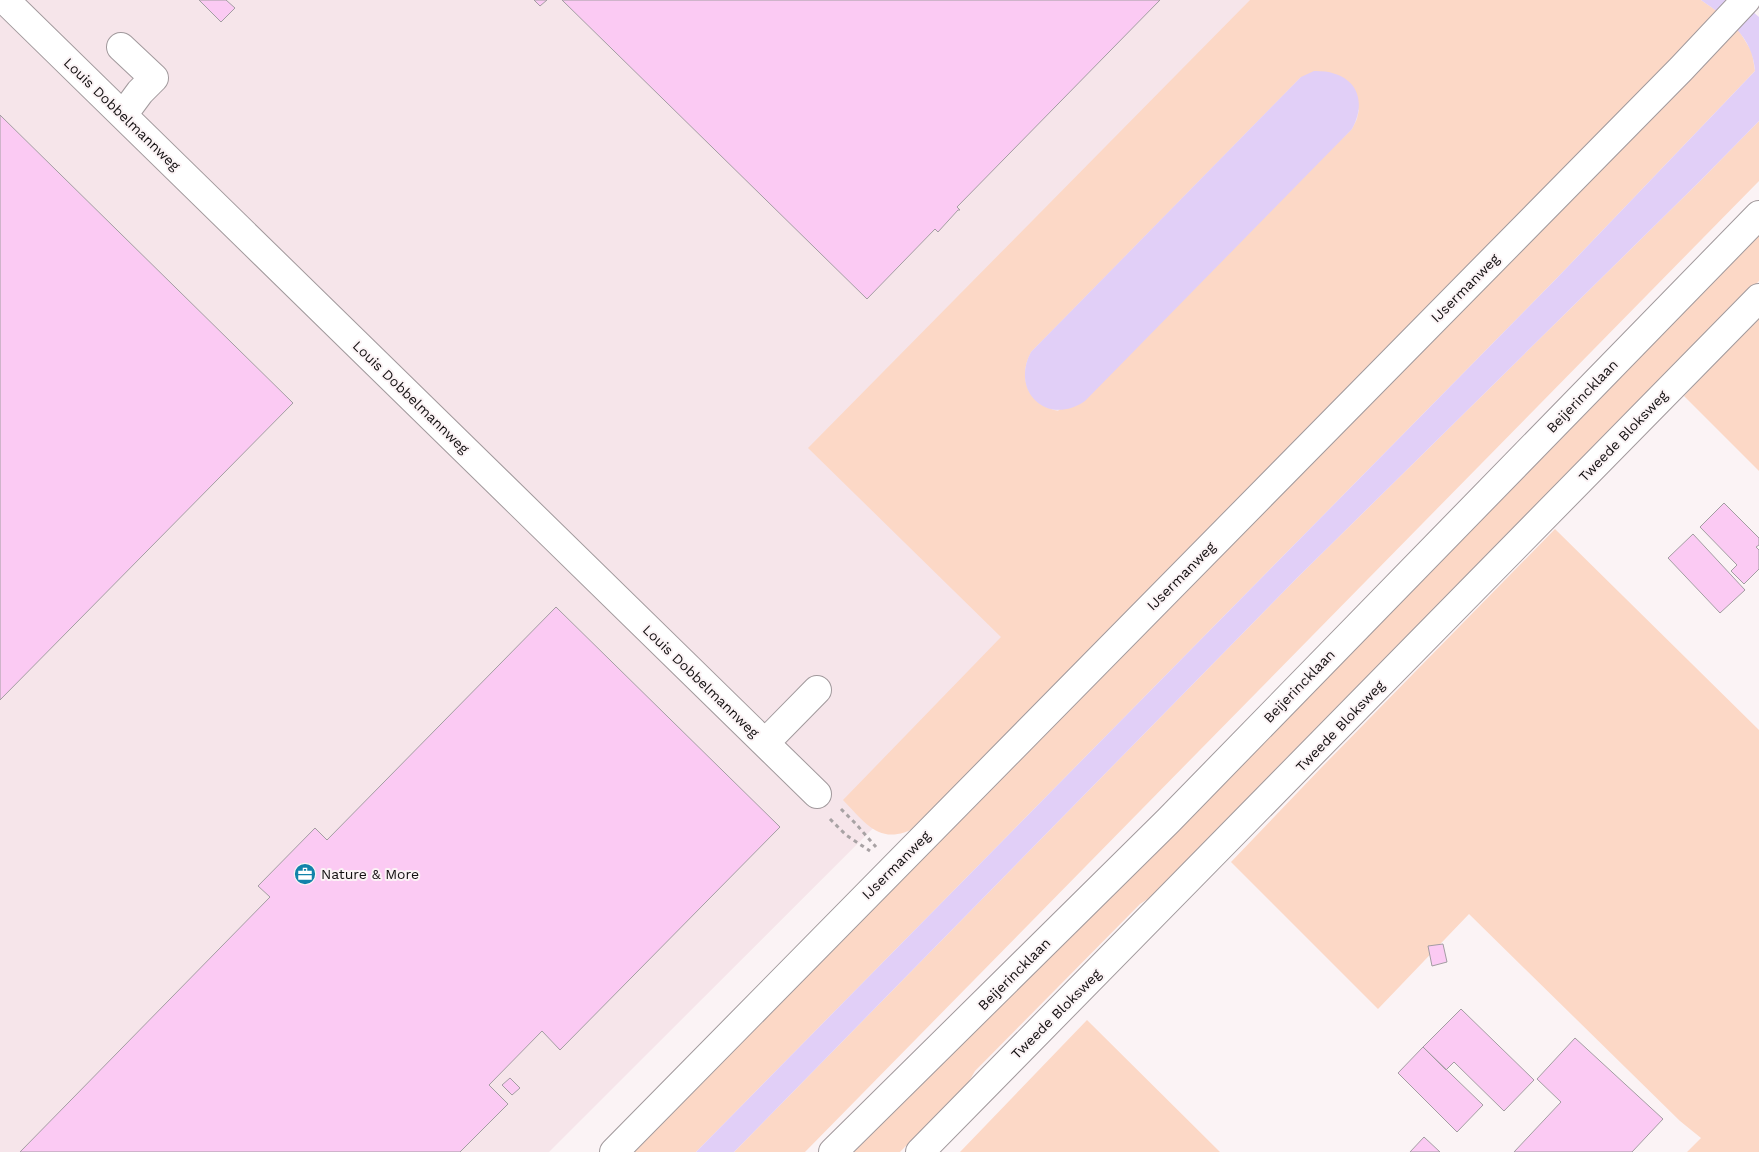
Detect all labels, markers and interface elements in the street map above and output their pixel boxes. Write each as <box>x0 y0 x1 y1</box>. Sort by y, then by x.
street label: Louis Dobbelmannweg <box>61 54 184 174</box>
street label: IJsermanweg <box>1428 250 1503 325</box>
street label: Louis Dobbelmannweg <box>350 337 473 457</box>
street label: Beijerincklaan <box>1543 356 1621 436</box>
street label: Tweede Bloksweg <box>1575 387 1671 485</box>
street label: IJsermanweg <box>1144 538 1219 613</box>
street label: Louis Dobbelmannweg <box>640 621 763 741</box>
street label: Beijerincklaan <box>1260 646 1338 726</box>
street label: Tweede Bloksweg <box>1292 677 1388 775</box>
street label: IJsermanweg <box>859 827 934 902</box>
office icon: Nature & More <box>293 862 317 886</box>
place label: Nature & More <box>321 866 419 882</box>
street label: Beijerincklaan <box>975 935 1053 1013</box>
street label: Tweede Bloksweg <box>1008 965 1105 1062</box>

